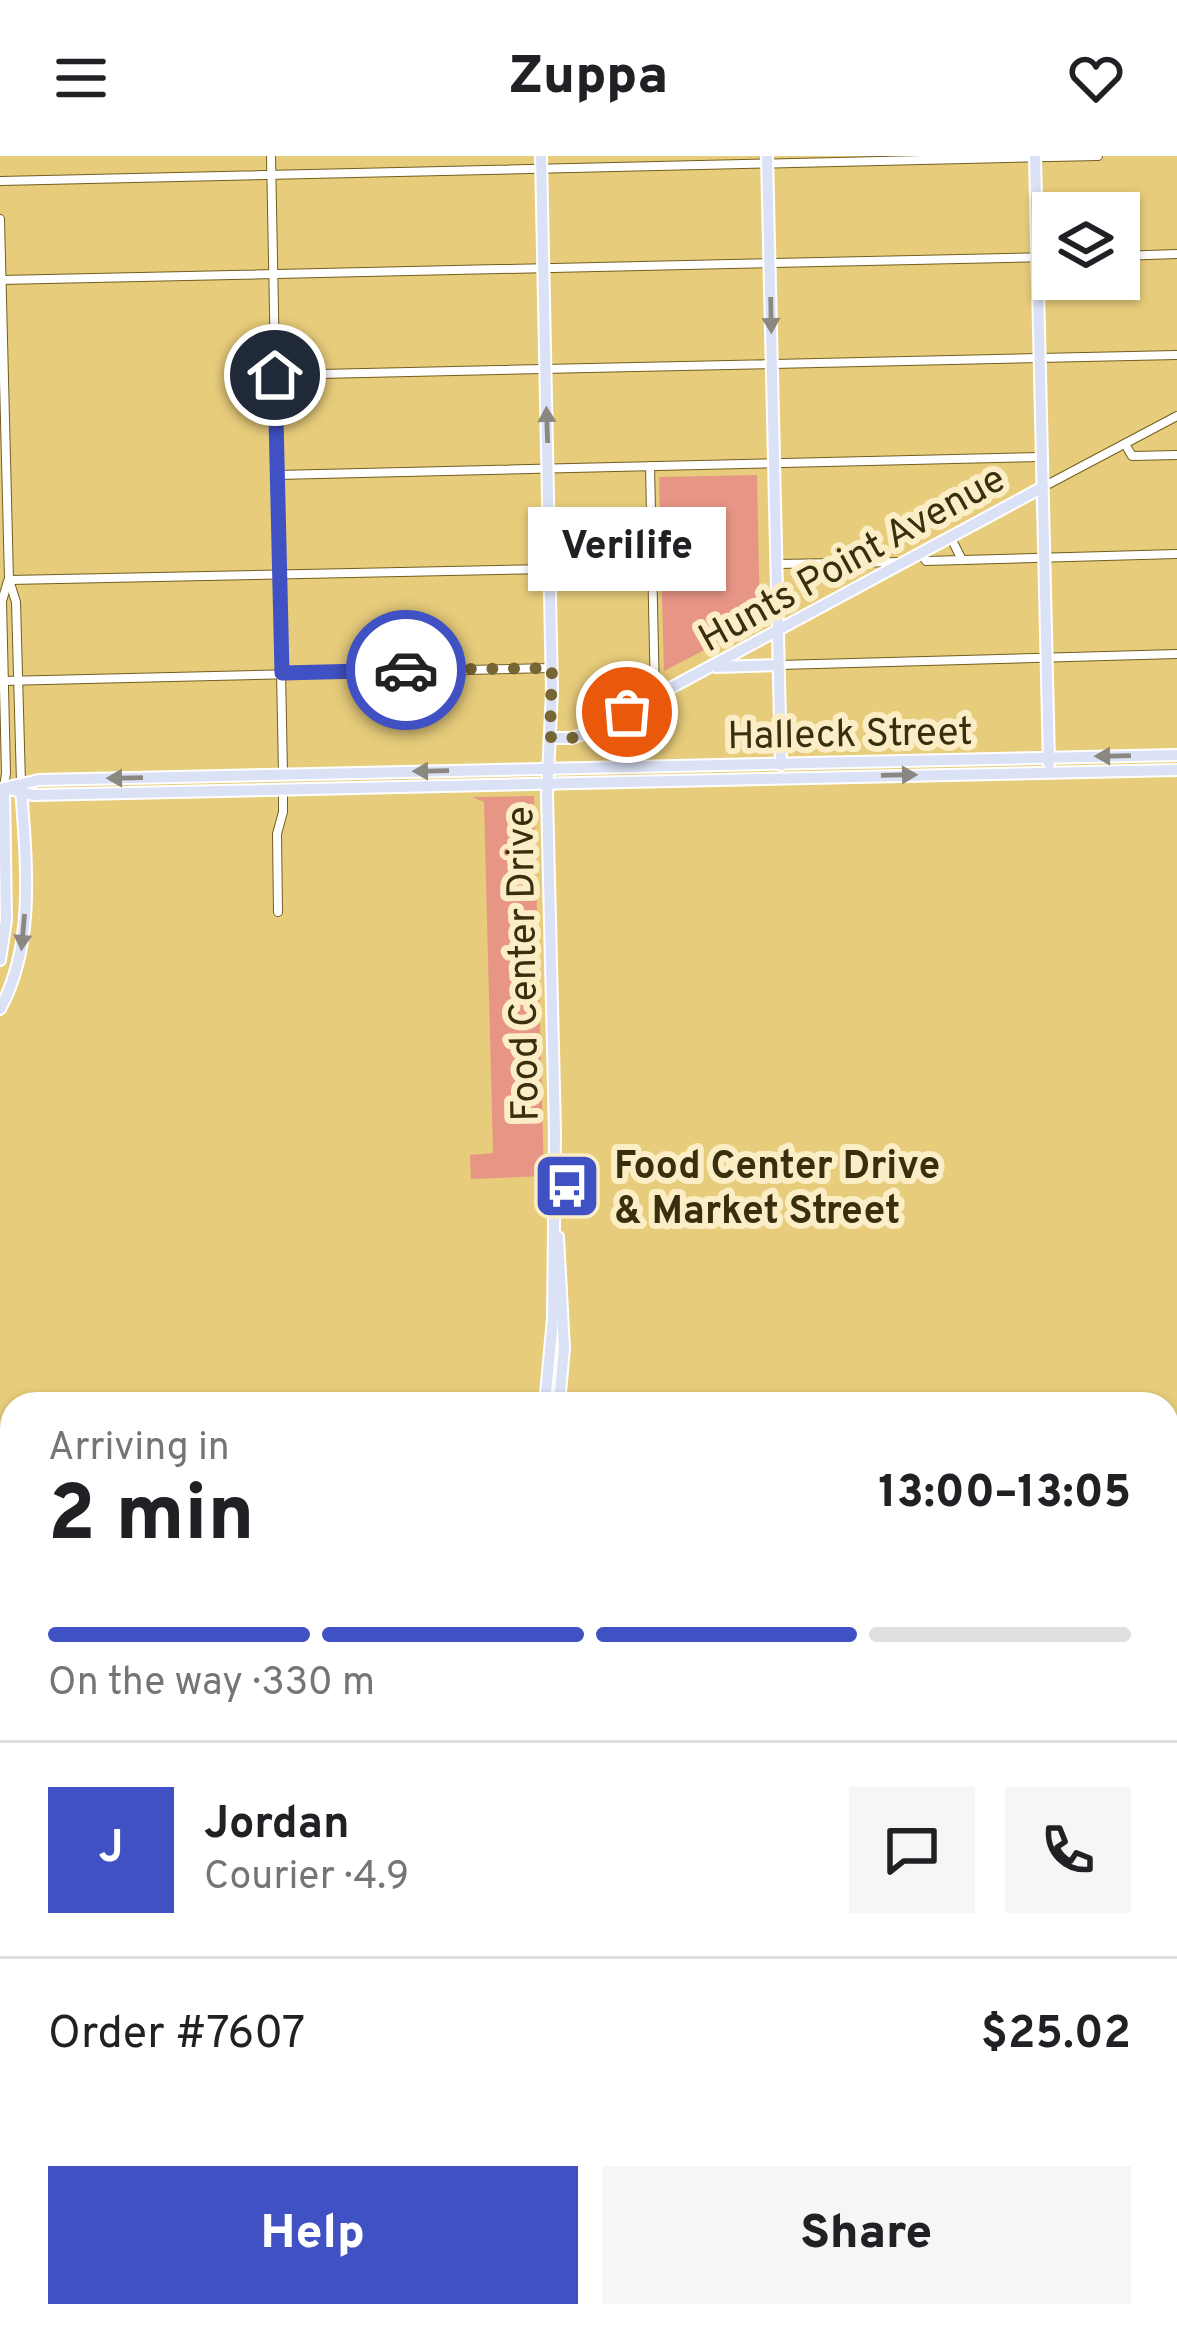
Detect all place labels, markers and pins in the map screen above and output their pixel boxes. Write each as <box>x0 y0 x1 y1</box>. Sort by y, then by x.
pin <box>224 324 326 426</box>
callout: Verilife <box>528 508 726 592</box>
pin <box>576 661 678 763</box>
place label: Food Center Drive & Market Street <box>614 1144 940 1238</box>
bus stop icon: Food Center Drive & Market Street <box>532 1151 602 1221</box>

